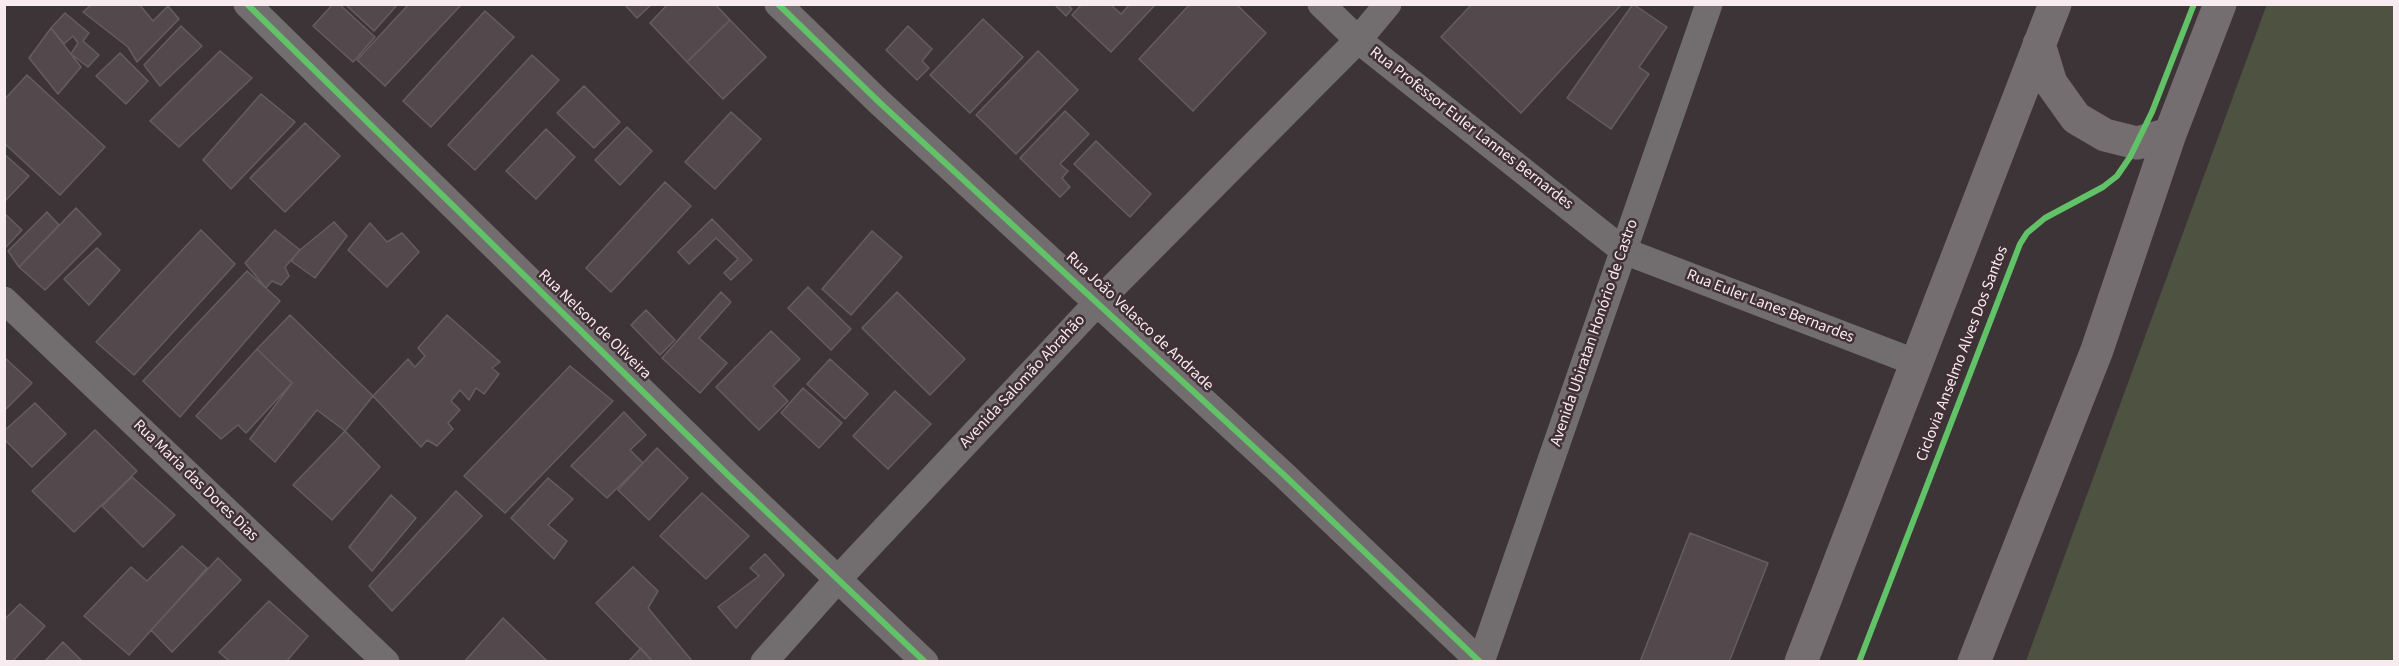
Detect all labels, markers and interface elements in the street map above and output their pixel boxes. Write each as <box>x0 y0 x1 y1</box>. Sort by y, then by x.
street label: Rua Professor Euler Lannes Bernardes <box>1365 44 1577 214</box>
street label: Avenida Ubiratan Honório de Castro <box>1547 217 1643 449</box>
street label: Ciclovia Anselmo Alves Dos Santos <box>1913 244 2013 464</box>
street label: Rua João Velasco de Andrade <box>1061 248 1217 396</box>
street label: Rua Nelson de Oliveira <box>533 266 655 384</box>
street label: Rua Euler Lanes Bernardes <box>1683 266 1857 348</box>
street label: Avenida Salomão Abrahão <box>956 311 1090 453</box>
street label: Rua Maria das Dores Dias <box>128 416 262 546</box>

